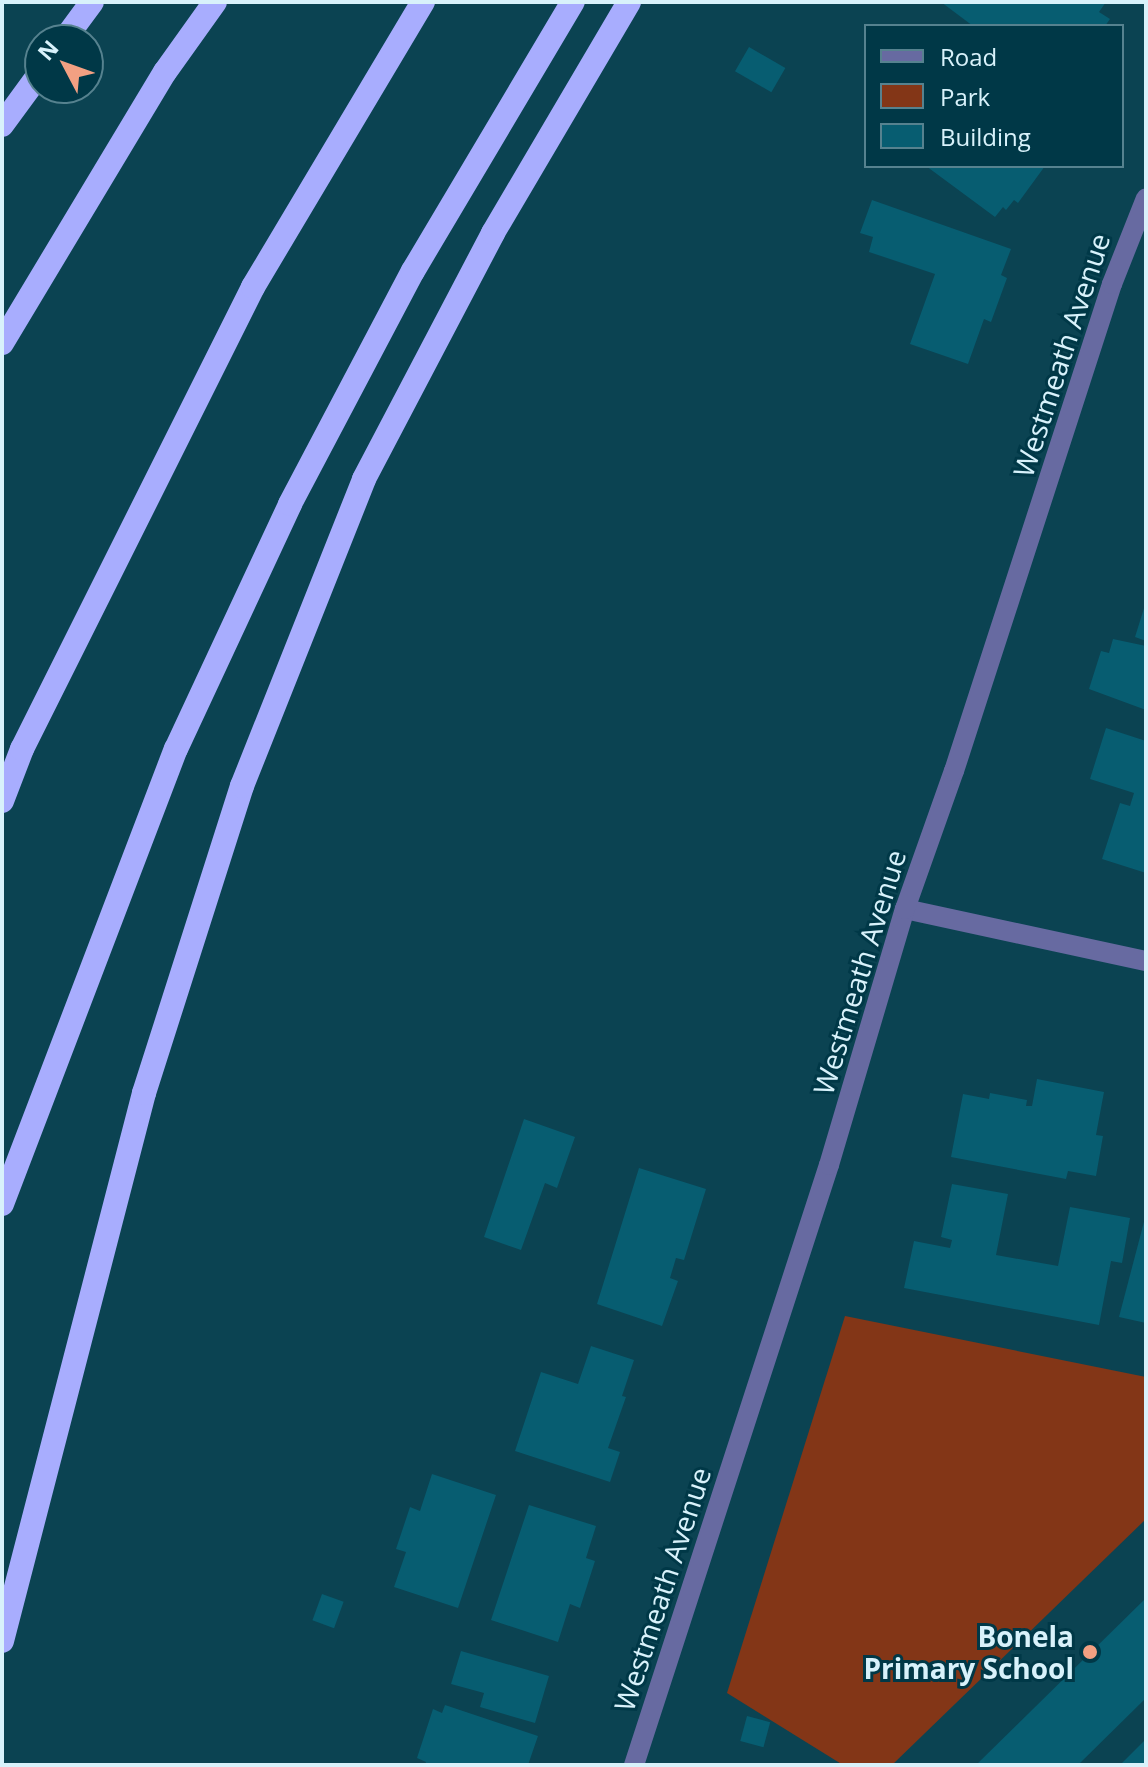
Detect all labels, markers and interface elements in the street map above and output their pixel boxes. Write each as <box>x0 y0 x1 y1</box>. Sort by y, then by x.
north arrow <box>24 24 104 104</box>
legend <box>864 24 1124 168</box>
text: N <box>30 33 65 66</box>
text: Road <box>940 40 997 73</box>
text: Park <box>940 80 990 113</box>
text: Building <box>940 120 1031 153</box>
street label: Westmeath Avenue <box>1006 229 1116 481</box>
street label: Westmeath Avenue <box>806 846 912 1098</box>
street label: Westmeath Avenue <box>607 1463 717 1715</box>
place label: Bonela Primary School <box>863 1619 1074 1685</box>
marker: Bonela Primary School <box>1081 1643 1099 1661</box>

